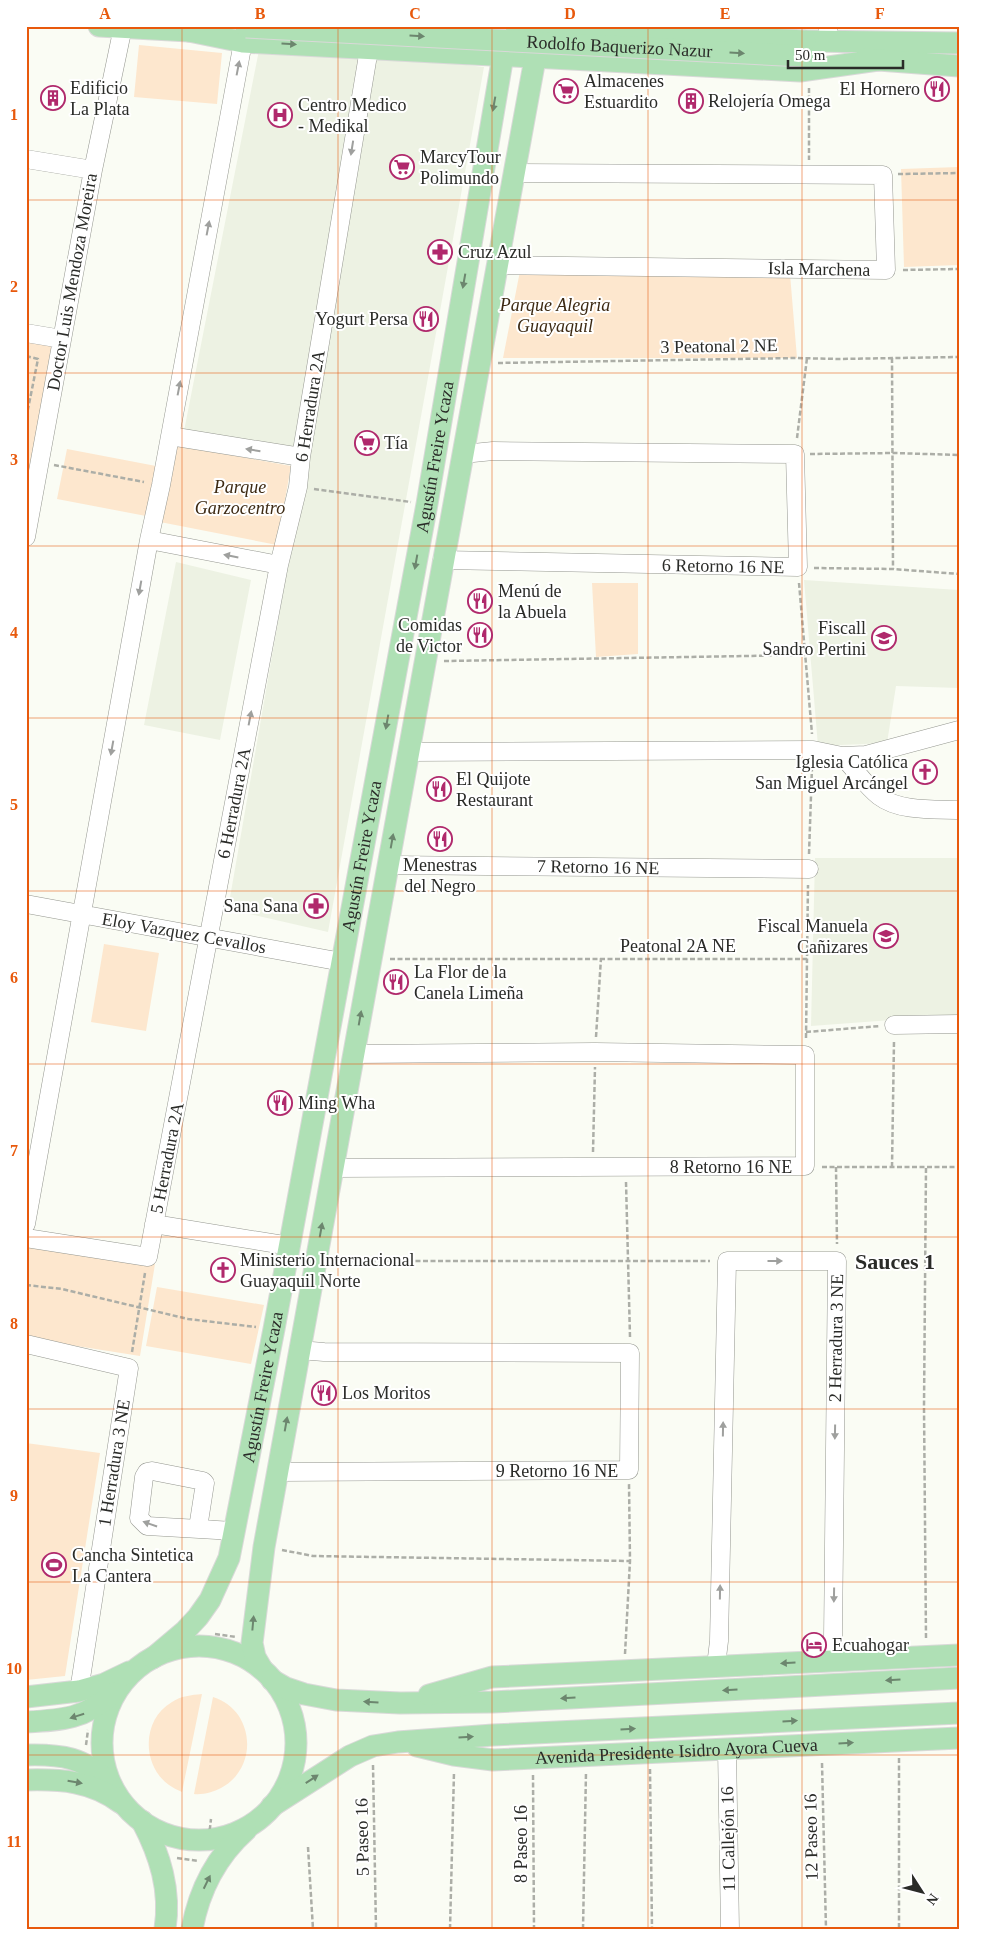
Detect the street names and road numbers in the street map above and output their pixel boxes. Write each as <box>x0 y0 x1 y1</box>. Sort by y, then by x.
street label: Rodolfo Baquerizo Nazur <box>526 32 713 61</box>
street label: Doctor Luis Mendoza Moreira <box>43 172 101 392</box>
street label: Isla Marchena <box>768 258 870 280</box>
street label: 3 Peatonal 2 NE <box>660 335 778 357</box>
street label: 6 Herradura 2A <box>291 349 329 463</box>
street label: Agustín Freire Ycaza <box>412 380 458 534</box>
street label: 6 Retorno 16 NE <box>662 555 784 577</box>
street label: 6 Herradura 2A <box>213 746 255 860</box>
street label: Agustín Freire Ycaza <box>338 779 385 934</box>
street label: 7 Retorno 16 NE <box>537 856 659 878</box>
street label: Eloy Vazquez Cevallos <box>100 909 268 957</box>
street label: Peatonal 2A NE <box>620 936 736 956</box>
street label: 5 Herradura 2A <box>146 1101 188 1215</box>
street label: 8 Retorno 16 NE <box>670 1157 792 1177</box>
street label: 2 Herradura 3 NE <box>825 1274 847 1402</box>
street label: Agustín Freire Ycaza <box>238 1310 287 1464</box>
street label: 1 Herradura 3 NE <box>94 1398 134 1528</box>
street label: 9 Retorno 16 NE <box>496 1461 618 1481</box>
street label: Avenida Presidente Isidro Ayora Cueva <box>534 1735 818 1768</box>
street label: 11 Callejón 16 <box>717 1786 739 1892</box>
street label: 12 Paseo 16 <box>800 1793 822 1881</box>
street label: 5 Paseo 16 <box>351 1798 373 1876</box>
street label: 8 Paseo 16 <box>511 1805 531 1883</box>

